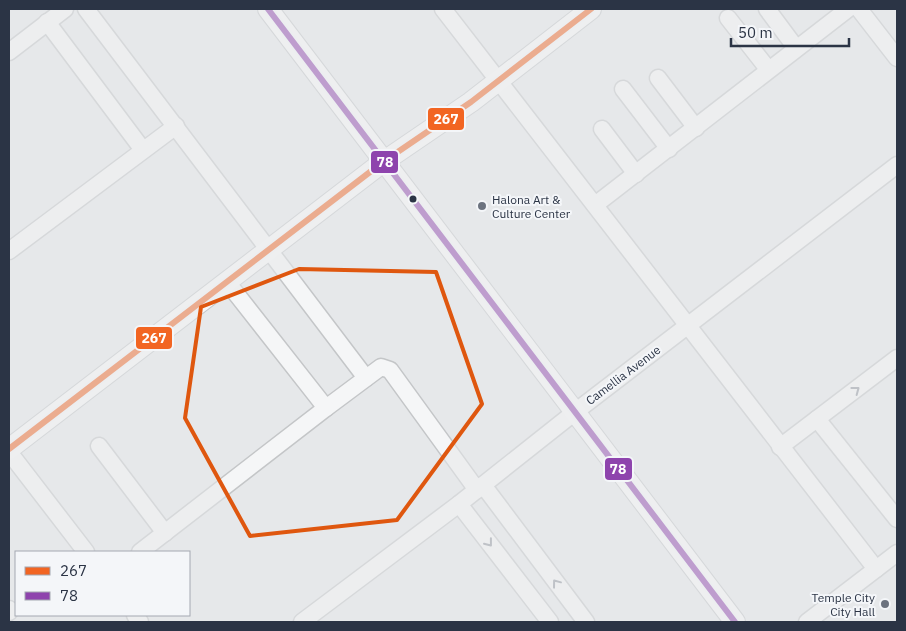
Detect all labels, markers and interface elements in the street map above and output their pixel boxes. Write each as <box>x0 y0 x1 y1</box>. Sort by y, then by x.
scale bar <box>731 15 848 47</box>
text: 50 m <box>738 23 773 42</box>
line badge: 267 <box>427 107 465 131</box>
text: 267 <box>433 110 459 128</box>
line badge: 78 <box>370 150 399 174</box>
text: 78 <box>377 153 393 171</box>
place label: Halona Art & Culture Center <box>492 192 571 221</box>
unlabelled marker <box>408 194 418 204</box>
marker: Halona Art & Culture Center <box>476 200 488 212</box>
line badge: 267 <box>135 326 173 350</box>
text: 267 <box>141 329 167 347</box>
street label: Camellia Avenue <box>583 342 664 408</box>
one-way arrow <box>850 387 859 395</box>
line badge: 78 <box>604 457 633 481</box>
text: 78 <box>610 460 626 478</box>
one-way arrow <box>483 537 491 546</box>
legend <box>15 551 190 616</box>
text: 267 <box>60 561 87 580</box>
one-way arrow <box>554 580 562 589</box>
text: 78 <box>60 586 78 605</box>
place label: Temple City City Hall <box>812 590 875 619</box>
marker: Temple City City Hall <box>879 598 891 610</box>

